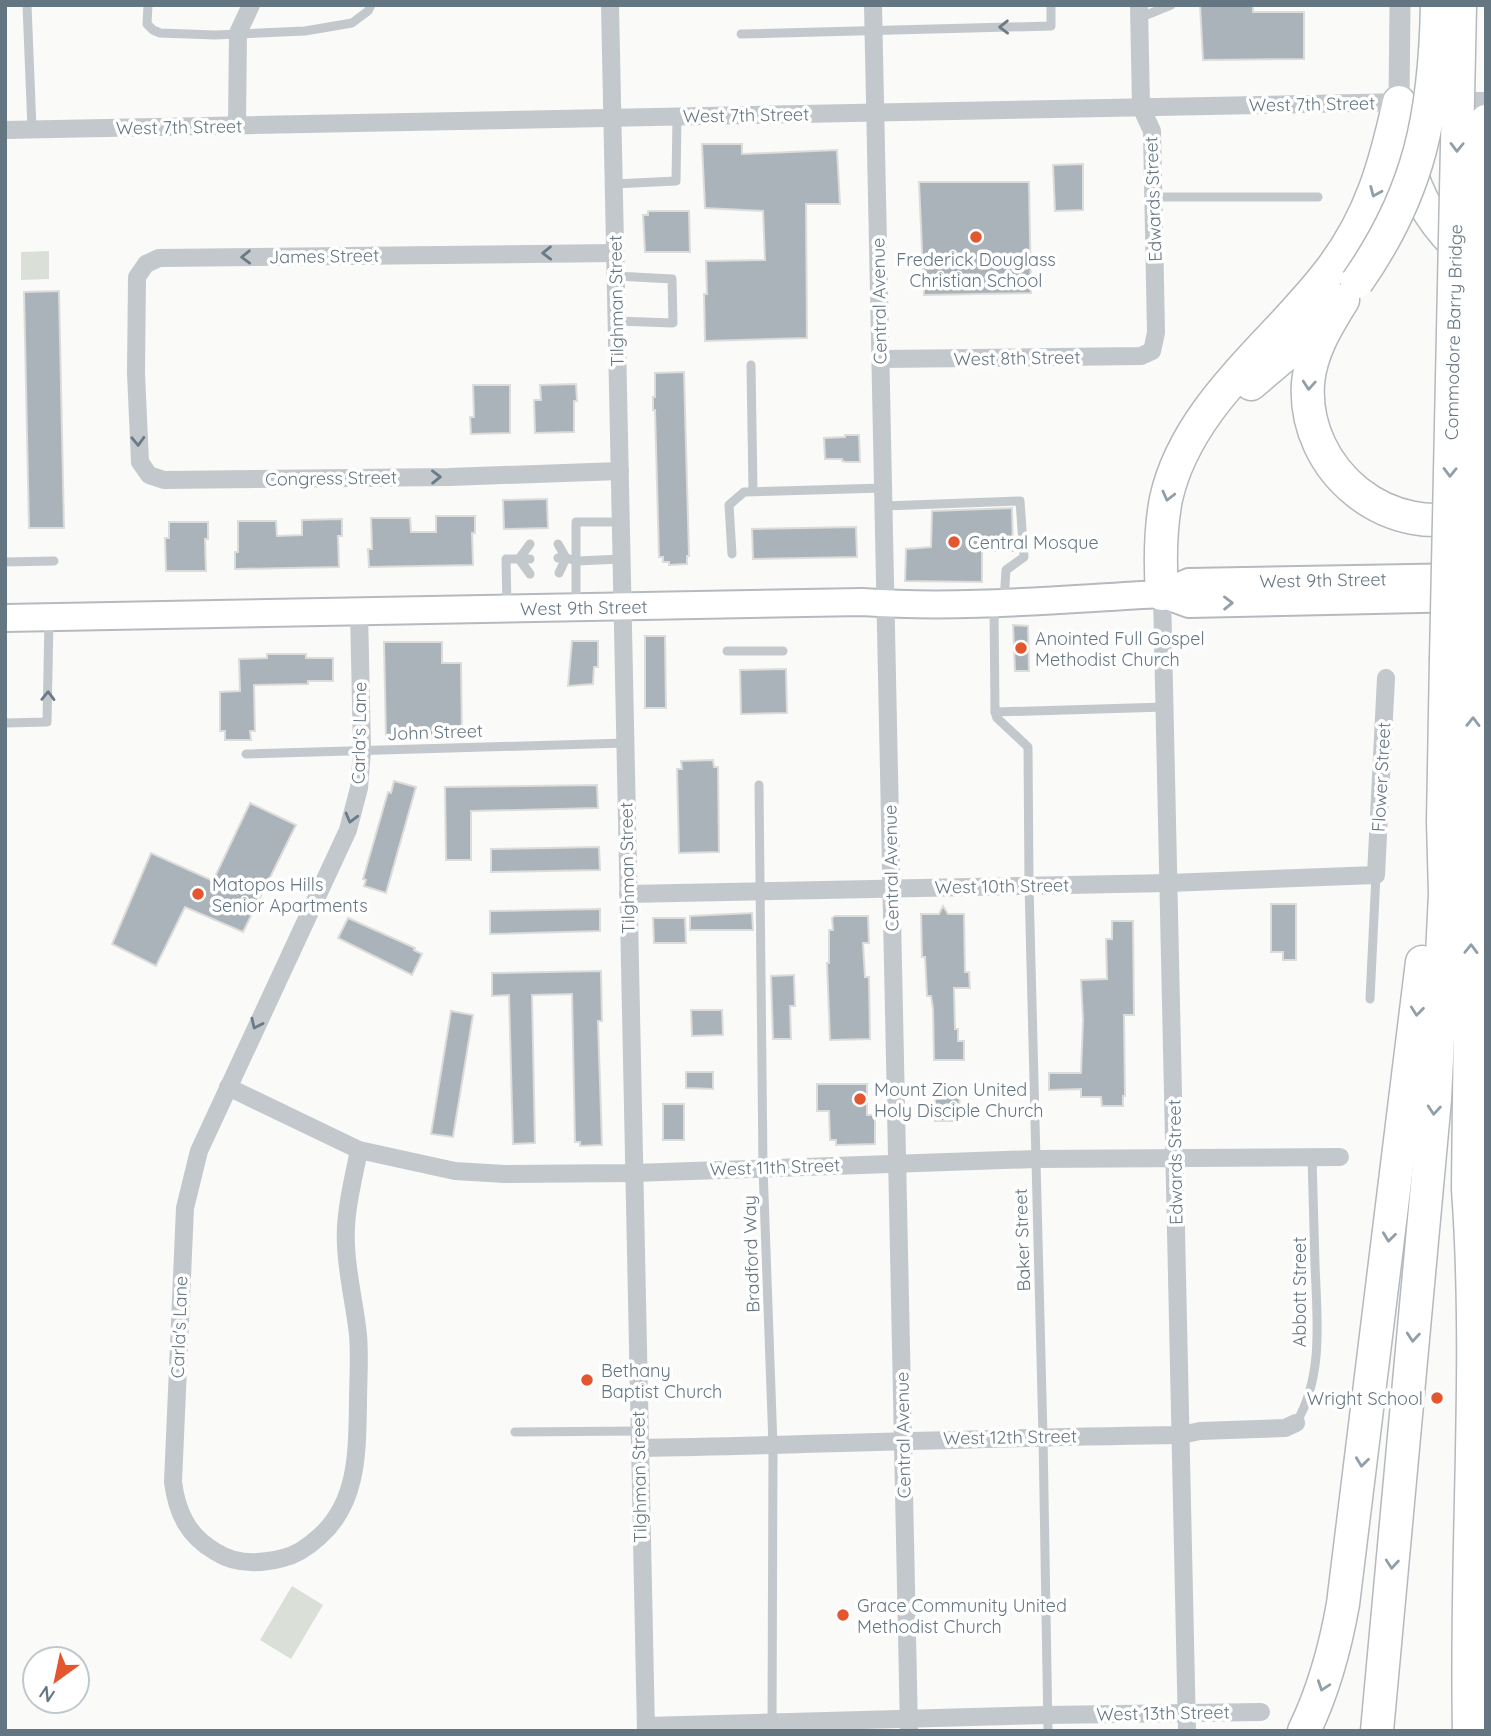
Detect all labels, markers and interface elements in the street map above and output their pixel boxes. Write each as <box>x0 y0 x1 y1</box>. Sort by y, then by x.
one-way arrow <box>998 19 1008 35</box>
street label: West 7th Street <box>1249 91 1375 117</box>
street label: West 7th Street <box>683 102 809 128</box>
street label: West 7th Street <box>116 114 242 140</box>
street label: Edwards Street <box>1139 136 1167 262</box>
one-way arrow <box>1449 142 1465 153</box>
one-way arrow <box>1369 184 1383 197</box>
street label: Commodore Barry Bridge <box>1439 224 1467 440</box>
marker: Frederick Douglass Christian School <box>968 229 984 245</box>
street label: Tilghman Street <box>603 235 629 367</box>
street label: Central Avenue <box>866 237 892 365</box>
street label: James Street <box>269 244 379 268</box>
one-way arrow <box>541 245 551 261</box>
place label: Frederick Douglass Christian School <box>896 248 1056 292</box>
one-way arrow <box>240 249 250 265</box>
street label: West 8th Street <box>953 345 1081 371</box>
one-way arrow <box>1302 380 1317 391</box>
one-way arrow <box>130 436 146 447</box>
street label: Congress Street <box>265 465 397 491</box>
one-way arrow <box>1443 467 1458 478</box>
one-way arrow <box>432 469 442 485</box>
one-way arrow <box>1162 490 1176 502</box>
place label: Central Mosque <box>968 531 1099 554</box>
marker: Central Mosque <box>946 534 962 550</box>
street label: West 9th Street <box>1259 567 1387 592</box>
street label: West 9th Street <box>520 595 648 620</box>
one-way arrow <box>1223 595 1234 611</box>
place label: Anointed Full Gospel Methodist Church <box>1035 627 1205 671</box>
marker: Anointed Full Gospel Methodist Church <box>1013 640 1029 656</box>
street label: Carla's Lane <box>347 682 371 784</box>
one-way arrow <box>40 690 55 701</box>
one-way arrow <box>1465 716 1481 727</box>
street label: John Street <box>387 719 483 745</box>
street label: Flower Street <box>1367 722 1395 832</box>
street label: Tilghman Street <box>614 802 640 934</box>
street label: Central Avenue <box>878 804 904 932</box>
one-way arrow <box>345 811 359 823</box>
place label: Matopos Hills Senior Apartments <box>212 873 368 917</box>
street label: West 10th Street <box>935 873 1069 899</box>
marker: Matopos Hills Senior Apartments <box>190 886 206 902</box>
one-way arrow <box>1463 944 1479 954</box>
one-way arrow <box>1410 1006 1425 1017</box>
one-way arrow <box>251 1017 265 1029</box>
place label: Mount Zion United Holy Disciple Church <box>874 1078 1044 1122</box>
marker: Mount Zion United Holy Disciple Church <box>852 1091 868 1107</box>
street label: Edwards Street <box>1162 1099 1188 1225</box>
one-way arrow <box>1427 1105 1442 1116</box>
street label: West 11th Street <box>709 1153 841 1181</box>
street label: Baker Street <box>1009 1188 1035 1292</box>
street label: Bradford Way <box>737 1195 765 1313</box>
one-way arrow <box>1382 1231 1397 1243</box>
street label: Abbott Street <box>1288 1237 1311 1347</box>
street label: Carla's Lane <box>166 1275 192 1379</box>
one-way arrow <box>1406 1332 1421 1343</box>
place label: Bethany Baptist Church <box>601 1359 722 1403</box>
street label: Central Avenue <box>890 1371 916 1499</box>
marker: Bethany Baptist Church <box>579 1372 595 1388</box>
place label: Wright School <box>1307 1387 1423 1410</box>
marker: Wright School <box>1429 1390 1445 1406</box>
street label: Tilghman Street <box>626 1411 652 1543</box>
street label: West 12th Street <box>943 1424 1077 1450</box>
one-way arrow <box>1354 1457 1369 1468</box>
one-way arrow <box>1385 1558 1400 1569</box>
place label: Grace Community United Methodist Church <box>857 1594 1067 1638</box>
marker: Grace Community United Methodist Church <box>835 1607 851 1623</box>
north arrow <box>21 1645 91 1715</box>
text: N <box>34 1680 59 1708</box>
one-way arrow <box>1317 1680 1331 1692</box>
street label: West 13th Street <box>1096 1700 1230 1726</box>

